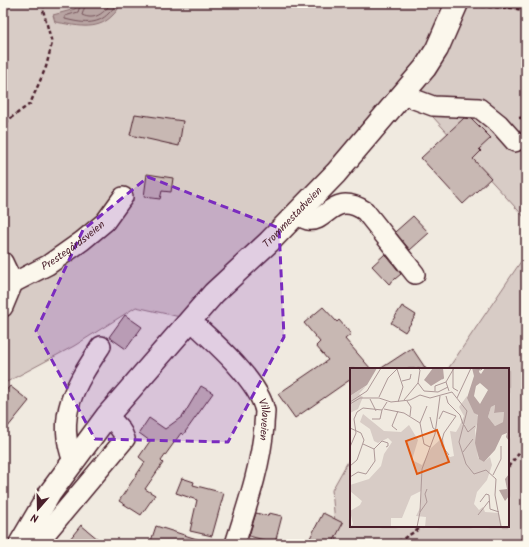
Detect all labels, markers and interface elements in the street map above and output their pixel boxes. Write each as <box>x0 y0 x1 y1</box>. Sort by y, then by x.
street label: Trommestadveien <box>259 183 327 253</box>
street label: Prestegårdsveien <box>38 216 109 276</box>
inset map <box>350 368 509 527</box>
street label: Villaveien <box>253 396 274 442</box>
north arrow <box>18 489 58 529</box>
text: N <box>29 508 41 527</box>

